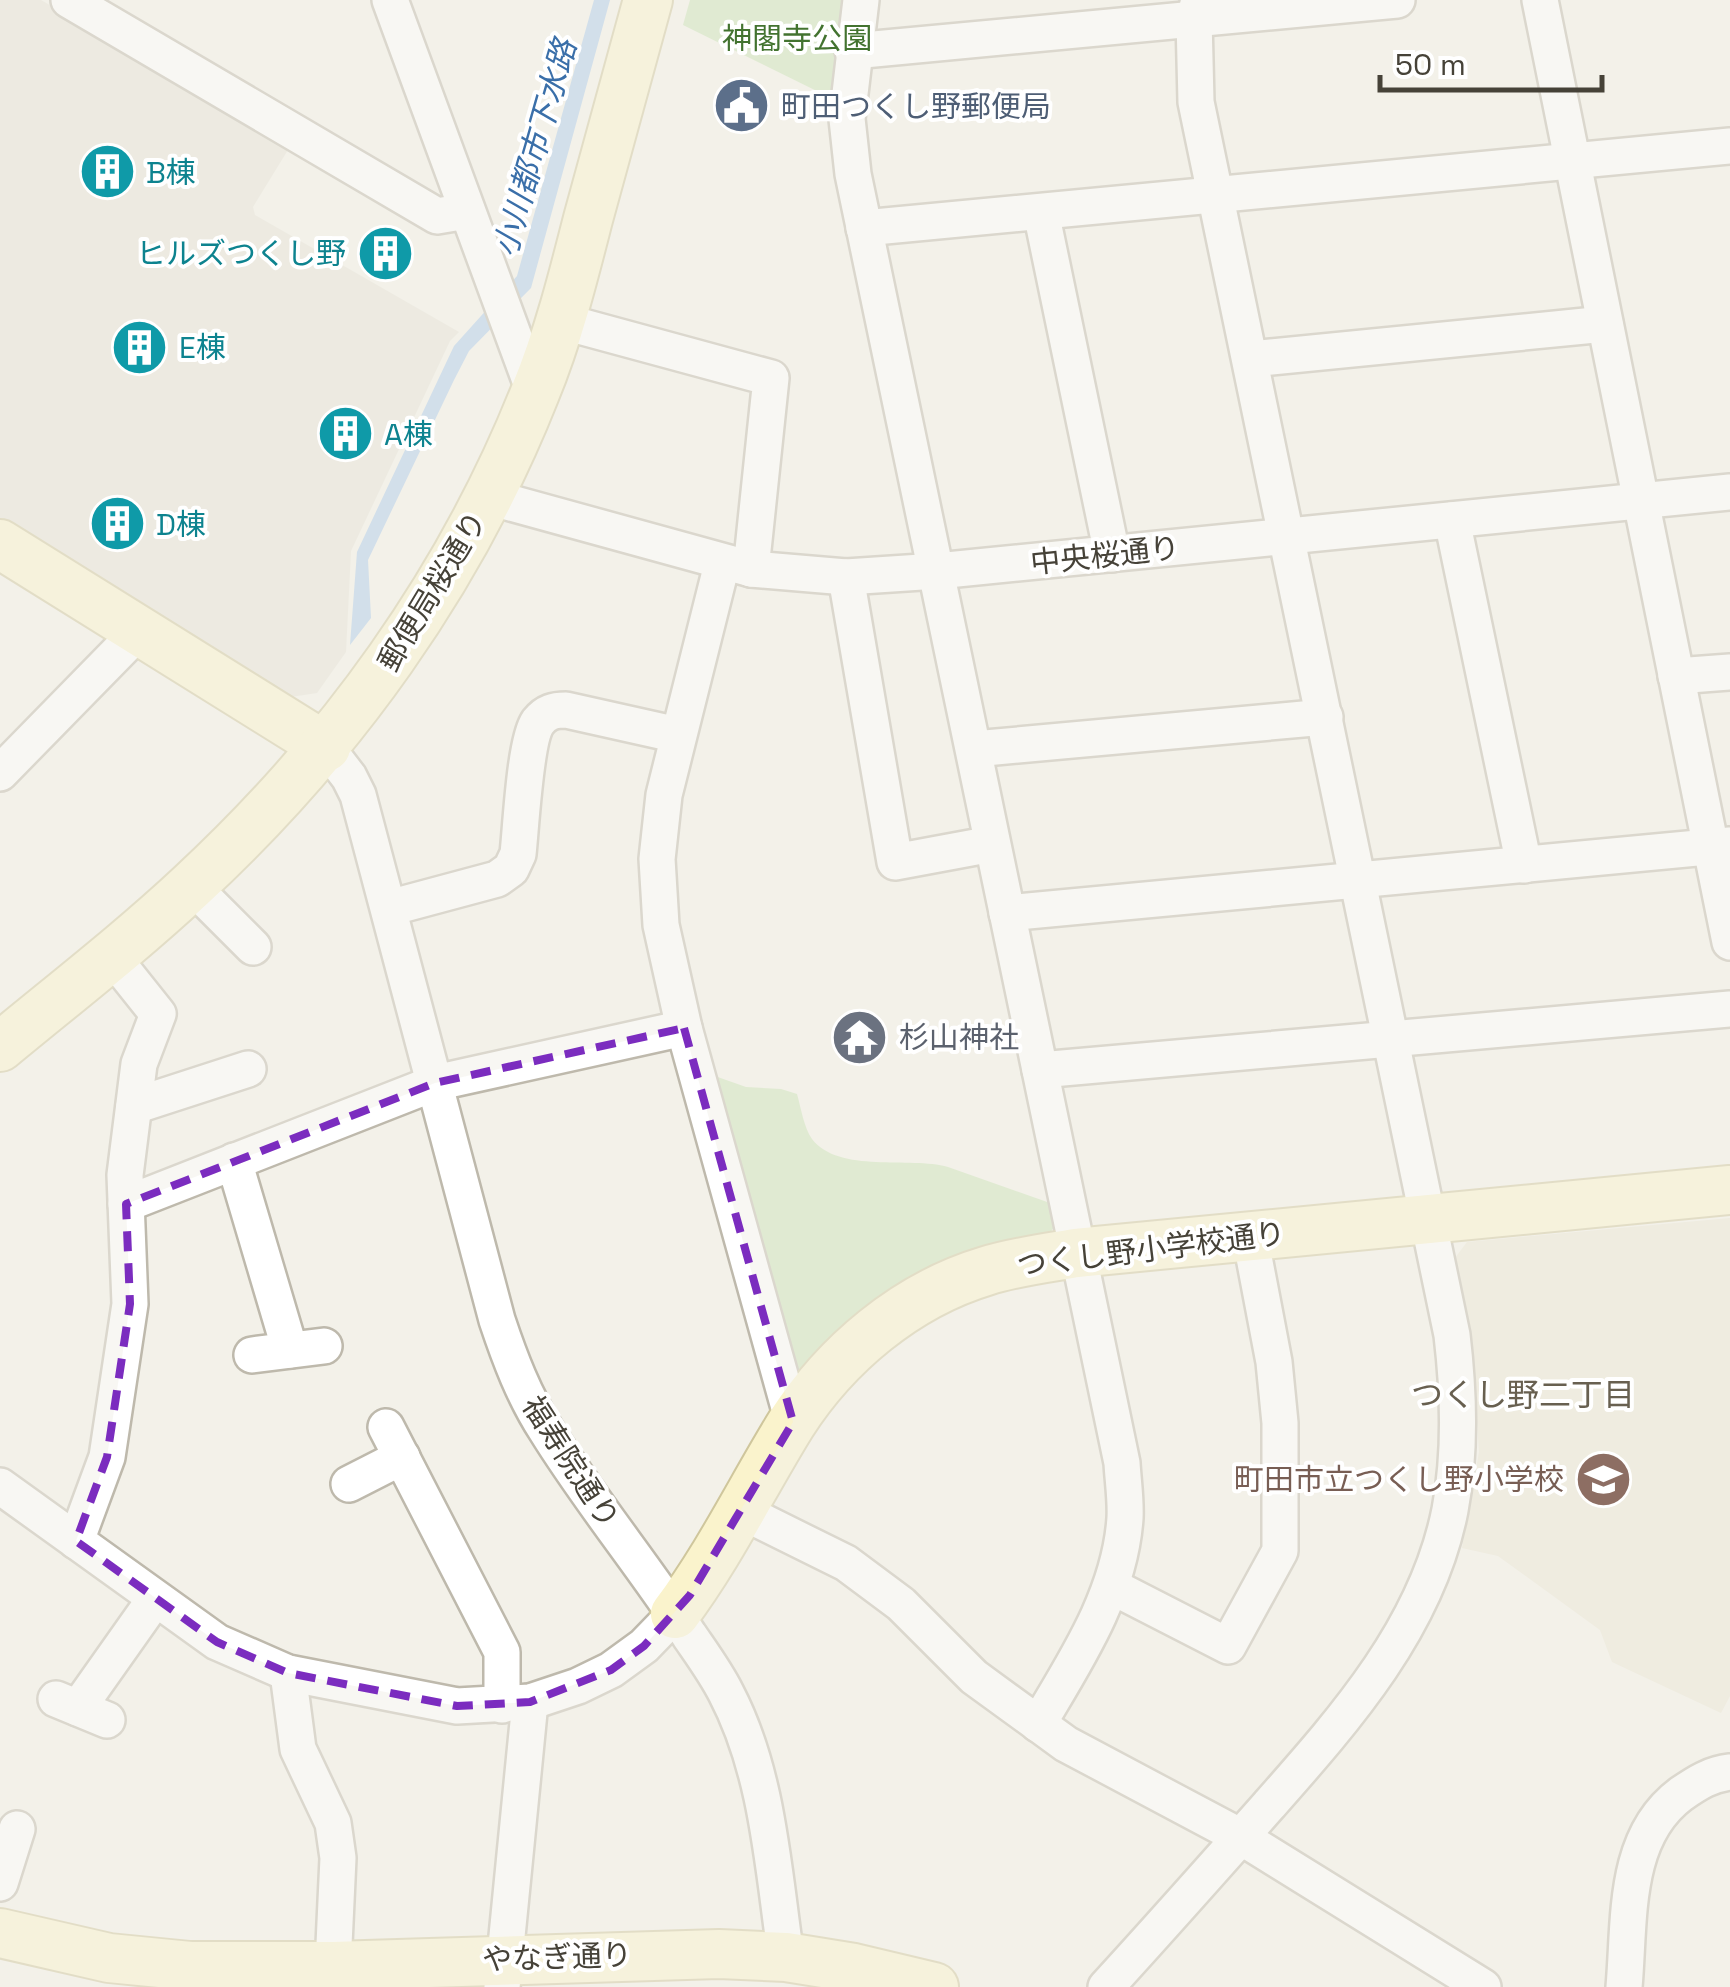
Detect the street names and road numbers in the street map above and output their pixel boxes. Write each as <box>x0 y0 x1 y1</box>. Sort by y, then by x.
street label: 郵便局桜通り <box>369 504 495 678</box>
street label: 中央桜通り <box>1028 528 1182 582</box>
street label: つくし野小学校通り <box>1015 1213 1287 1285</box>
street label: 福寿院通り <box>514 1388 628 1536</box>
street label: やなぎ通り <box>481 1935 633 1979</box>

